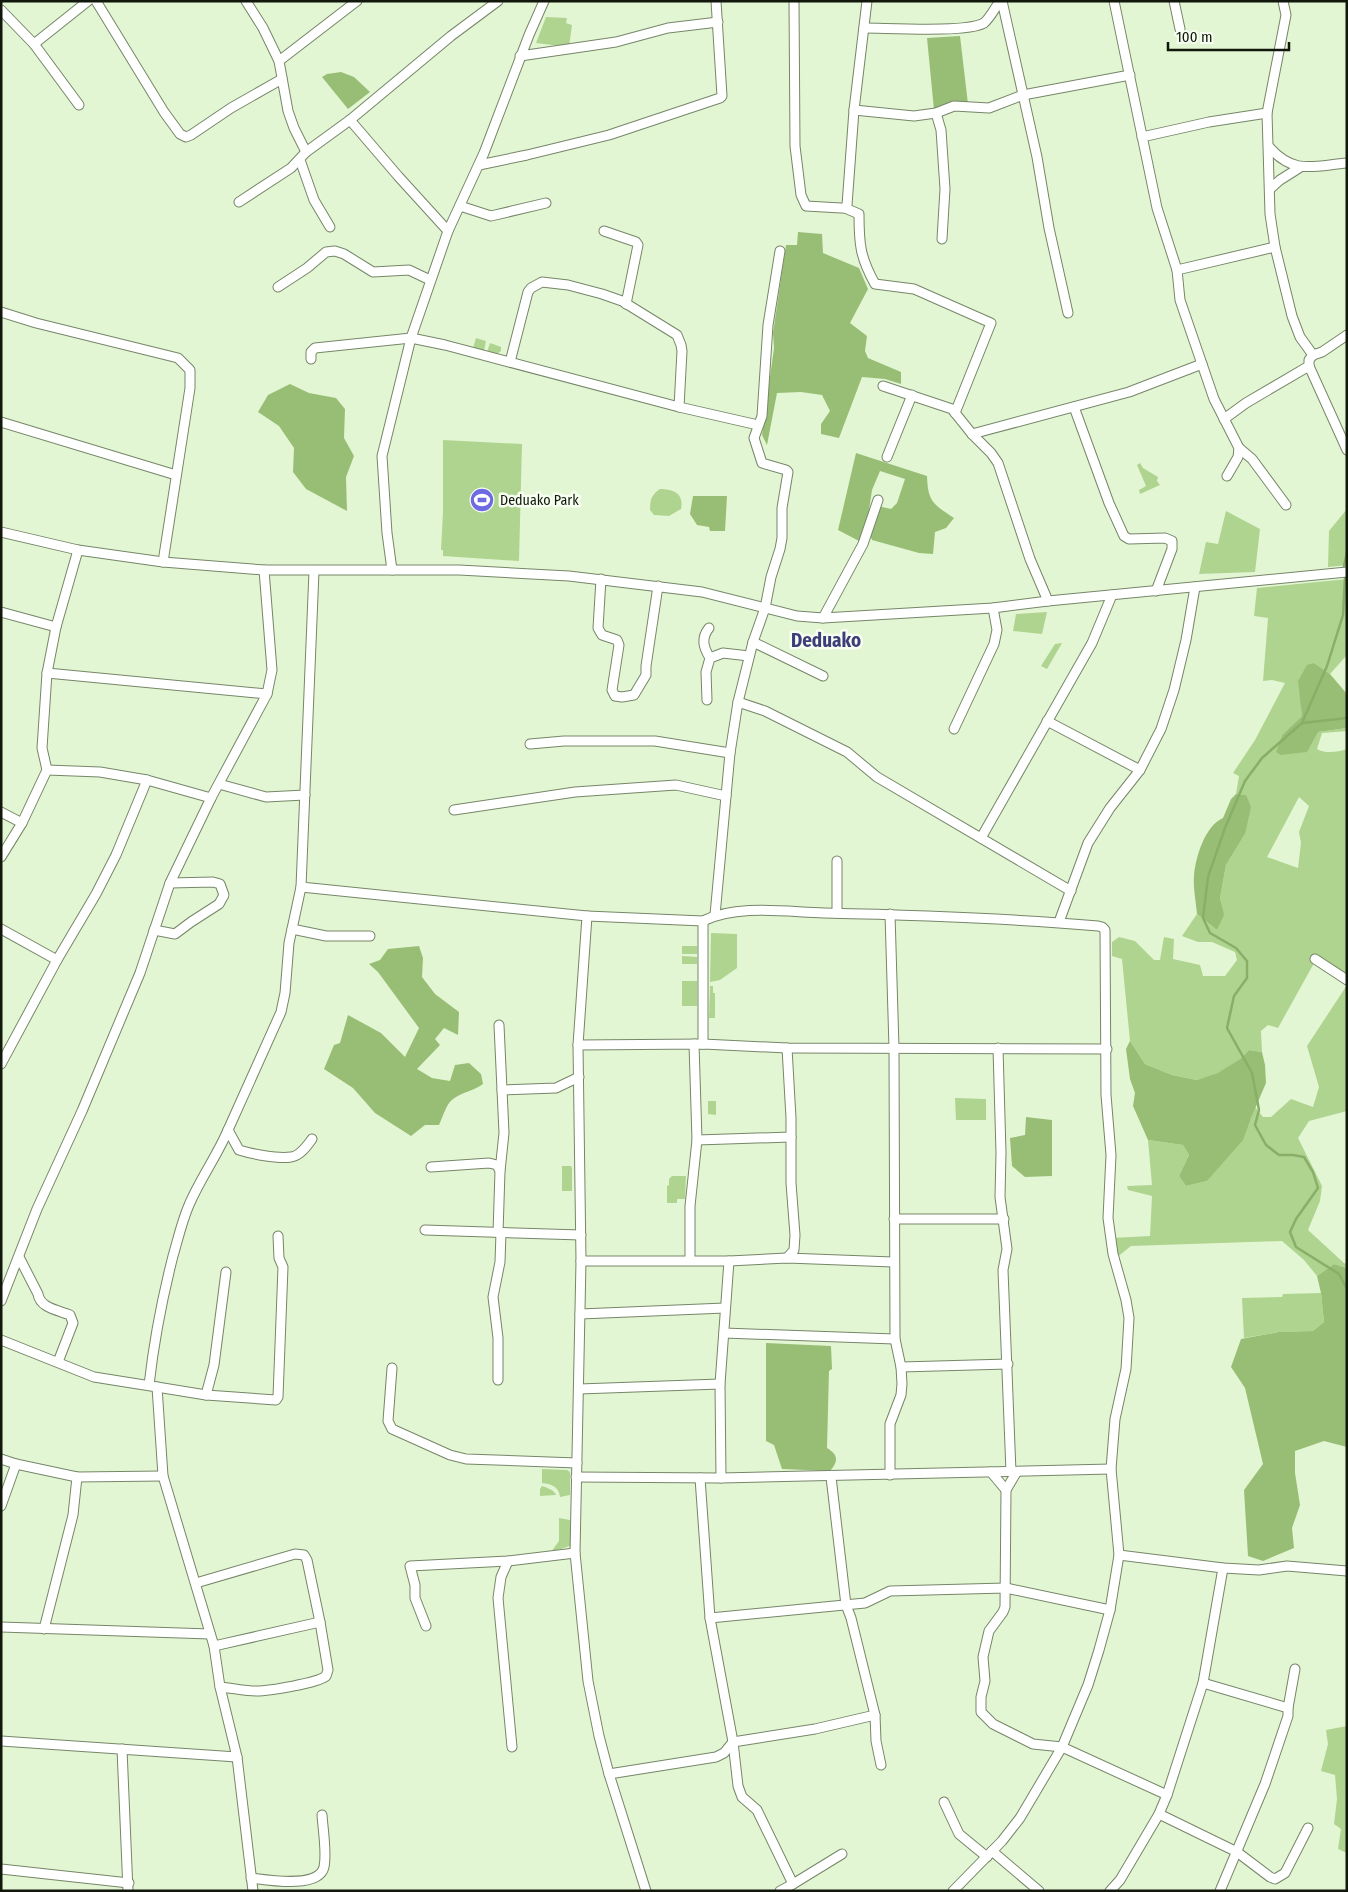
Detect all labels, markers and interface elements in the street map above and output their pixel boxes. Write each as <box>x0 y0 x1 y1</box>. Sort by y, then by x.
scale bar <box>1168 20 1289 52</box>
text: 100 m <box>1176 28 1213 46</box>
sports icon: Deduako Park <box>469 487 495 513</box>
place label: Deduako Park <box>500 492 579 509</box>
district label: Deduako <box>791 629 861 652</box>

